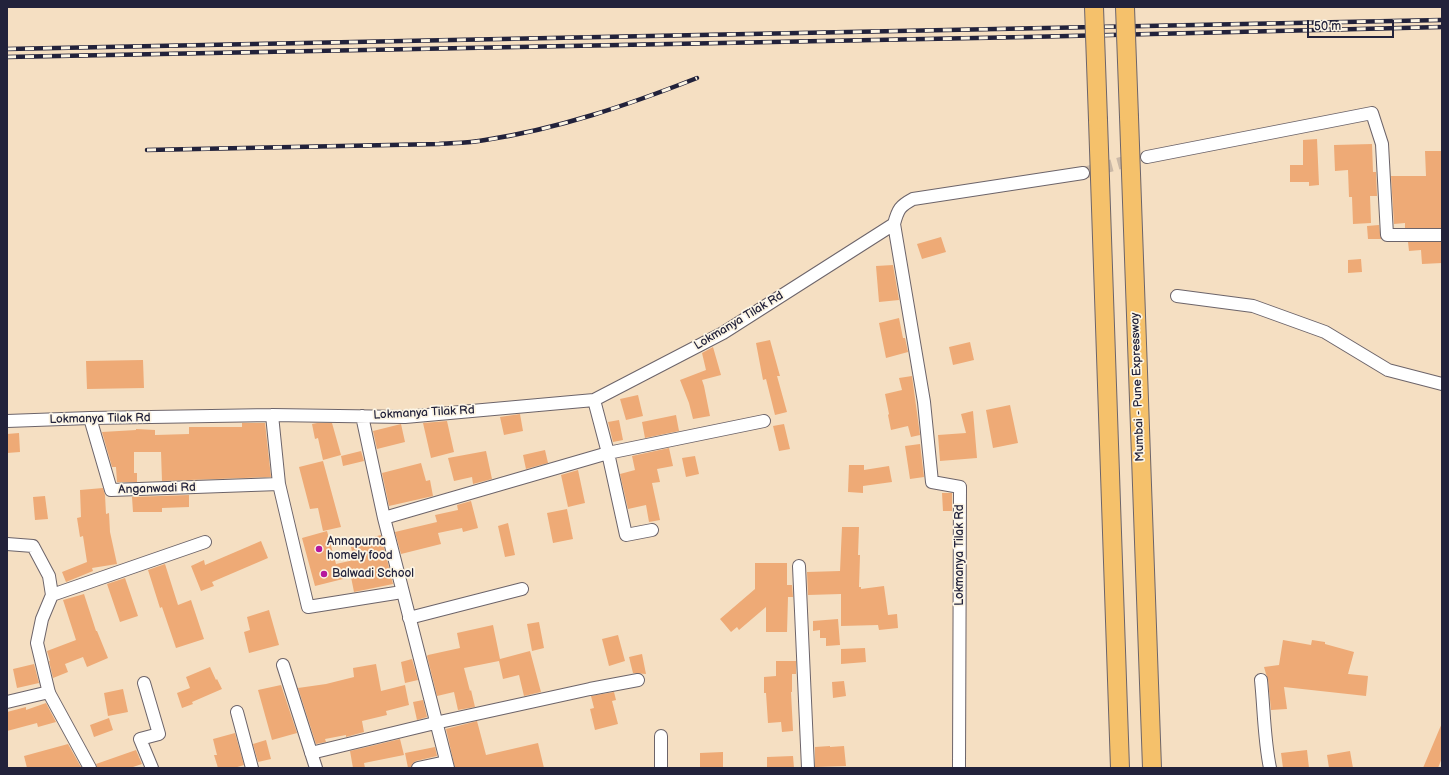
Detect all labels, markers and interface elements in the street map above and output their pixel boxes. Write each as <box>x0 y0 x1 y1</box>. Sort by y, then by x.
scale bar <box>1309 12 1396 38</box>
text: 50 m <box>1314 19 1341 34</box>
street label: Lokmanya Tilak Rd <box>692 289 786 353</box>
street label: Mumbai - Pune Expressway <box>1128 312 1148 462</box>
street label: Lokmanya Tilak Rd <box>373 403 475 423</box>
street label: Lokmanya Tilak Rd <box>49 411 151 427</box>
street label: Anganwadi Rd <box>118 480 196 498</box>
street label: Lokmanya Tilak Rd <box>953 504 967 606</box>
place label: Annapurna homely food <box>327 535 393 563</box>
marker: Annapurna homely food <box>314 544 324 554</box>
place label: Balwadi School <box>332 567 414 581</box>
marker: Balwadi School <box>319 569 329 579</box>

